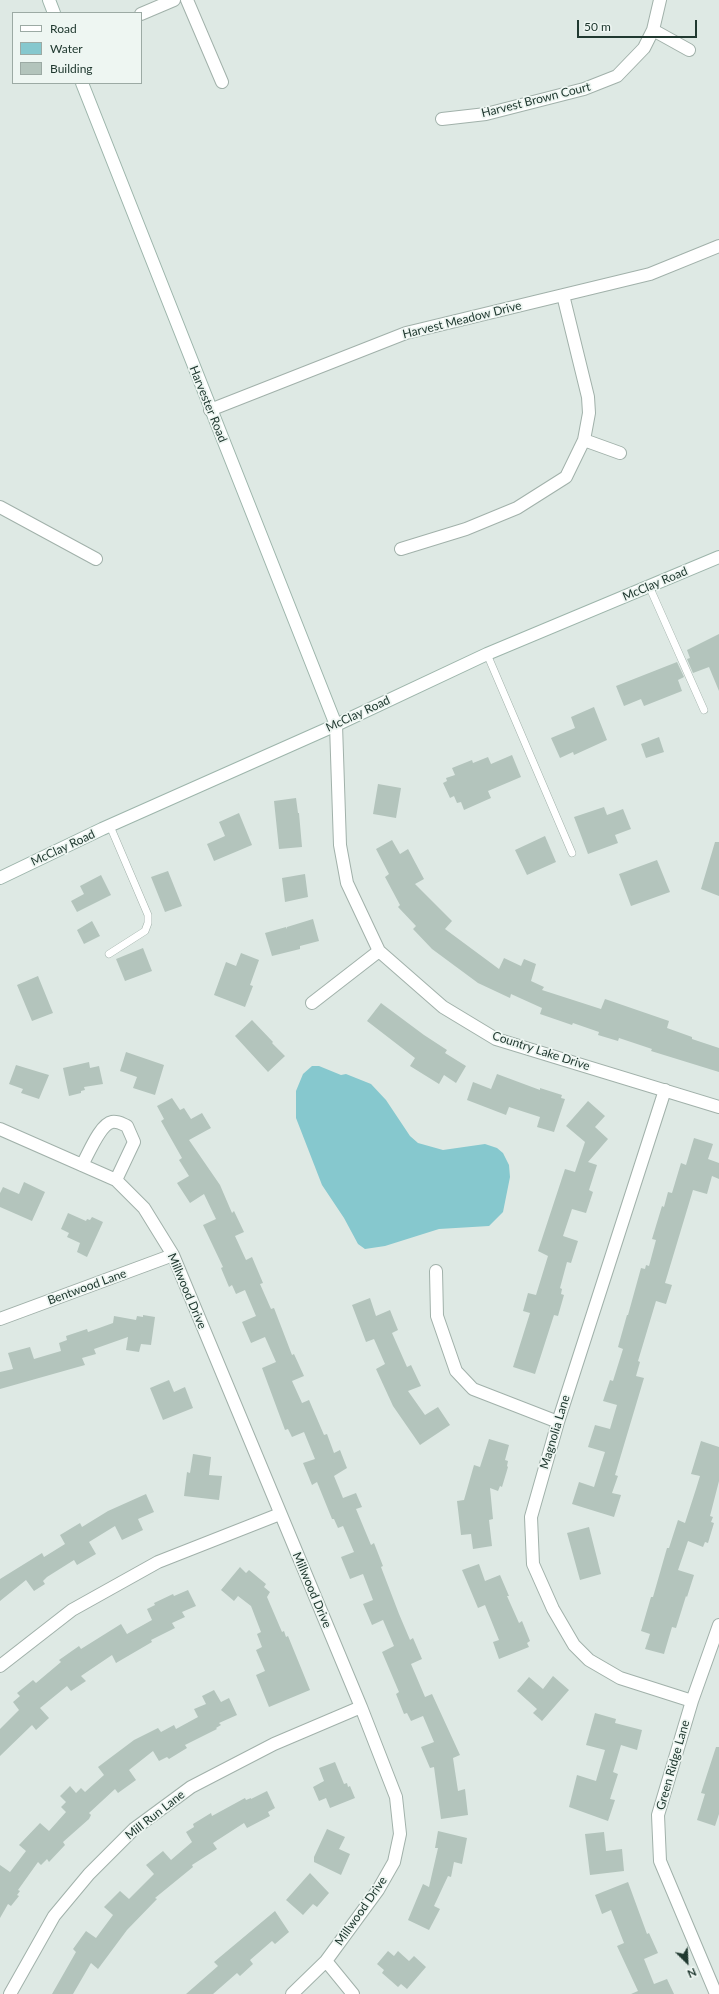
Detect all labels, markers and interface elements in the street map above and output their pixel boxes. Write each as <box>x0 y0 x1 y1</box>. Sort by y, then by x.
legend <box>12 12 142 84</box>
scale bar <box>579 12 699 38</box>
text: 50 m <box>584 19 611 34</box>
text: Road <box>50 21 77 36</box>
text: Water <box>50 41 83 56</box>
text: Building <box>50 61 93 76</box>
street label: Harvest Brown Court <box>480 79 592 121</box>
street label: Harvest Meadow Drive <box>401 298 523 342</box>
street label: Harvester Road <box>186 364 230 444</box>
street label: McClay Road <box>620 564 690 604</box>
street label: McClay Road <box>324 693 392 735</box>
street label: McClay Road <box>29 827 97 869</box>
street label: Country Lake Drive <box>490 1028 592 1074</box>
street label: Millwood Drive <box>165 1251 209 1331</box>
street label: Bentwood Lane <box>46 1266 128 1308</box>
street label: Magnolia Lane <box>537 1393 573 1471</box>
street label: Millwood Drive <box>290 1550 334 1630</box>
street label: Green Ridge Lane <box>653 1718 693 1812</box>
street label: Mill Run Lane <box>122 1787 188 1843</box>
street label: Millwood Drive <box>332 1874 390 1948</box>
north arrow <box>667 1942 707 1982</box>
text: N <box>686 1966 699 1981</box>

